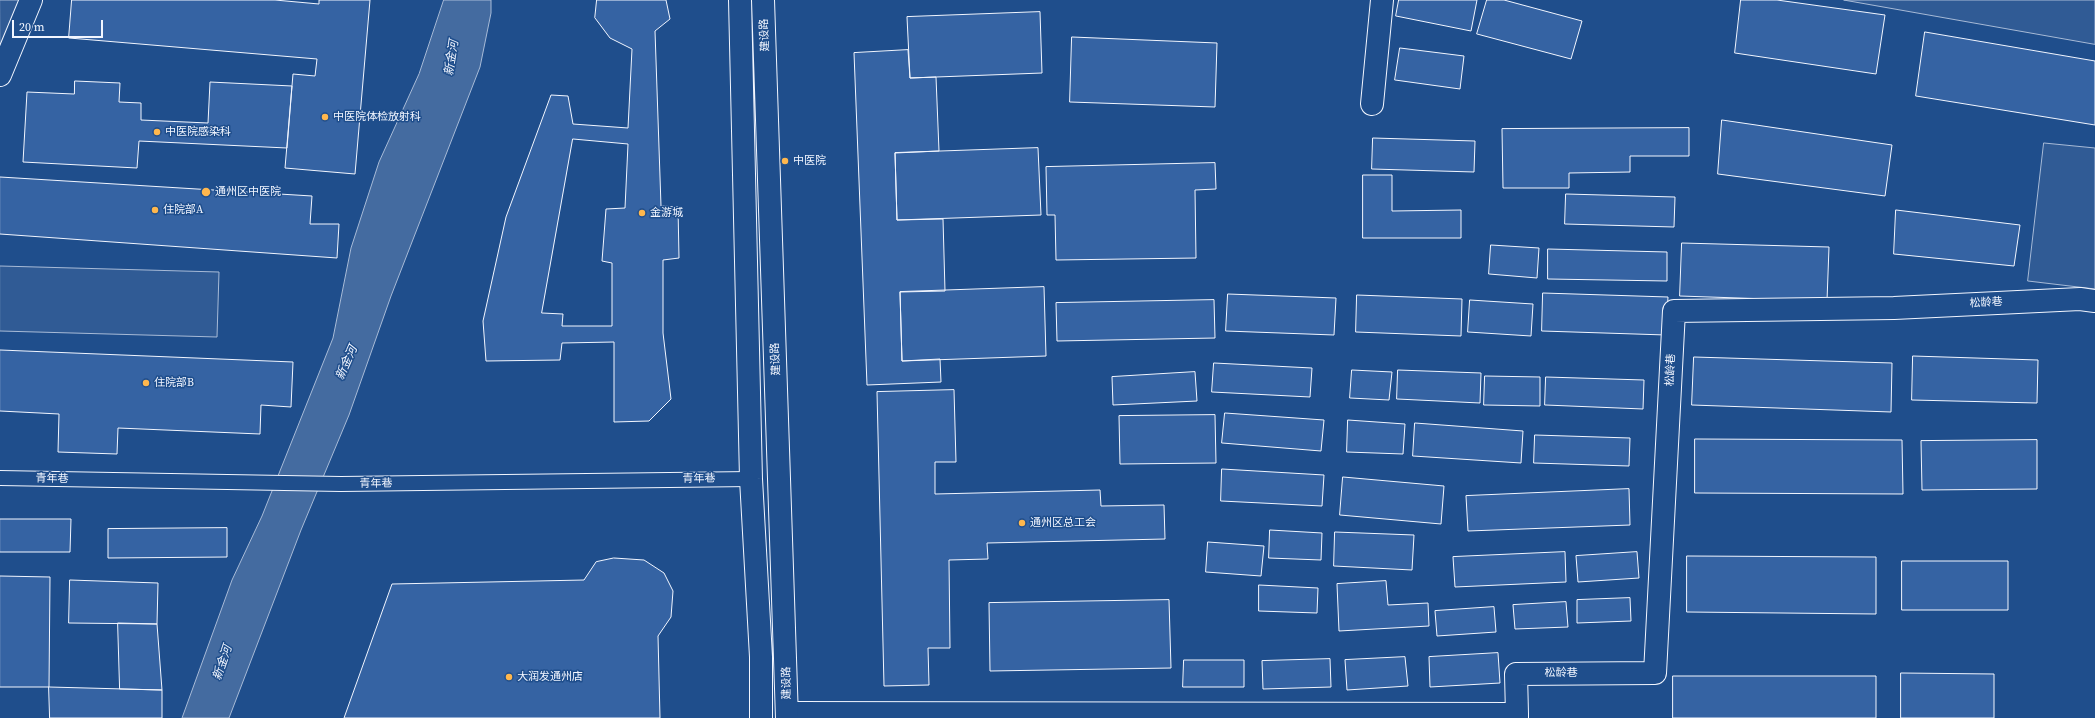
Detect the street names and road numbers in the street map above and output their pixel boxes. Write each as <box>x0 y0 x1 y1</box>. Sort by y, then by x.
street label: 建设路 <box>758 18 772 52</box>
street label: 松龄巷 <box>1969 296 2003 310</box>
street label: 建设路 <box>769 342 783 376</box>
street label: 松龄巷 <box>1664 353 1678 387</box>
street label: 青年巷 <box>35 472 69 486</box>
street label: 青年巷 <box>682 472 716 486</box>
street label: 青年巷 <box>359 477 393 491</box>
street label: 建设路 <box>780 666 794 700</box>
street label: 松龄巷 <box>1545 666 1577 680</box>

